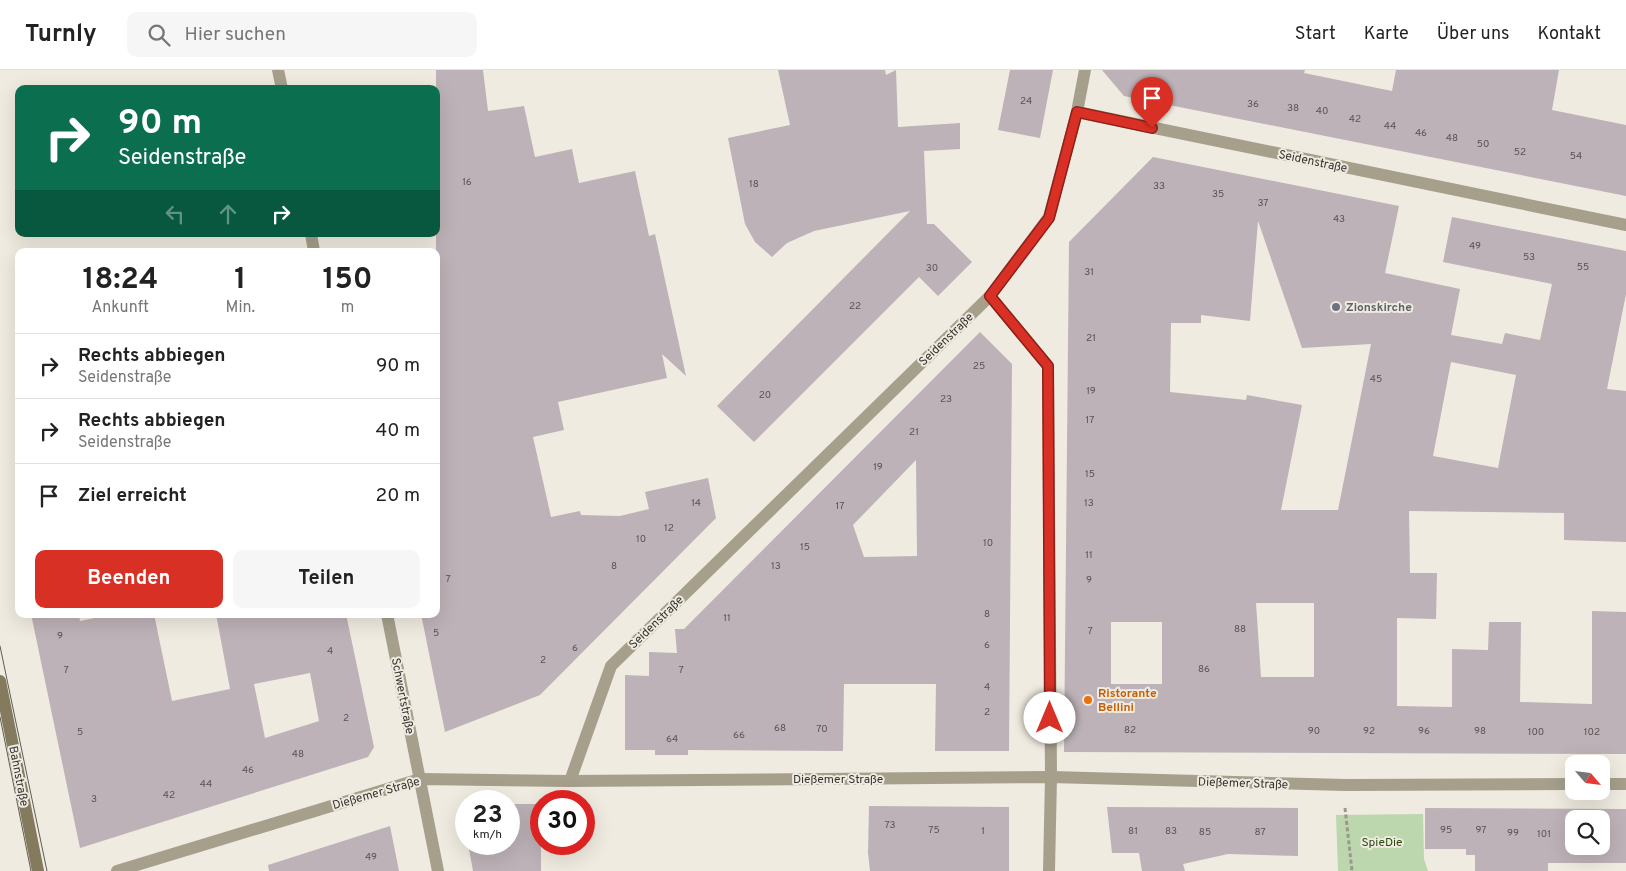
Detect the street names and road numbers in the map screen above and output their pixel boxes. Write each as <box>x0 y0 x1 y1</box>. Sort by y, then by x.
street label: Seidenstraße <box>1277 147 1349 177</box>
street label: Seidenstraße <box>916 310 977 370</box>
street label: Seidenstraße <box>626 593 687 653</box>
street label: Schwertstraße <box>387 657 417 736</box>
street label: Bahnstraße <box>4 745 32 808</box>
street label: Dießemer Straße <box>793 772 883 788</box>
street label: Dießemer Straße <box>331 774 422 814</box>
street label: Dießemer Straße <box>1198 774 1288 794</box>

